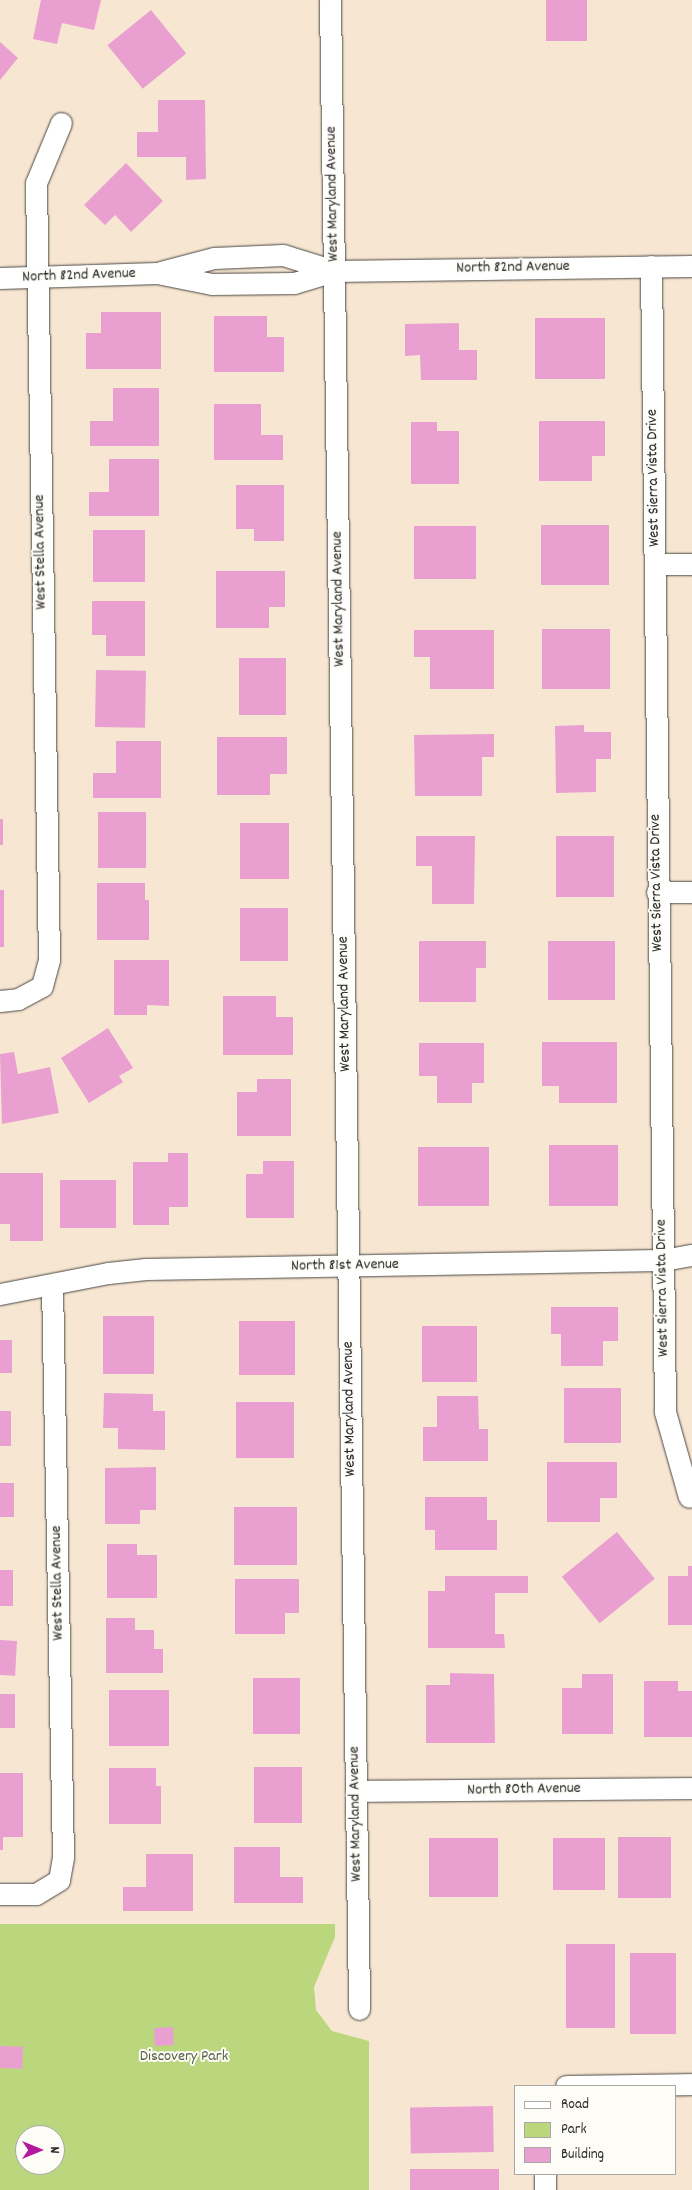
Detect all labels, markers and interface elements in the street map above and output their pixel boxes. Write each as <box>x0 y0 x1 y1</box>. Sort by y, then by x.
street label: West Maryland Avenue <box>322 126 344 262</box>
street label: North 82nd Avenue <box>456 257 570 279</box>
street label: North 82nd Avenue <box>22 264 136 288</box>
street label: West Sierra Vista Drive <box>643 409 665 547</box>
street label: West Stella Avenue <box>30 494 52 610</box>
street label: West Maryland Avenue <box>328 531 350 667</box>
street label: West Sierra Vista Drive <box>646 814 668 952</box>
street label: West Maryland Avenue <box>334 936 356 1072</box>
street label: West Sierra Vista Drive <box>652 1219 674 1357</box>
street label: North 81st Avenue <box>291 1255 399 1277</box>
street label: West Maryland Avenue <box>339 1341 361 1477</box>
street label: West Stella Avenue <box>47 1525 69 1641</box>
street label: West Maryland Avenue <box>345 1746 367 1882</box>
street label: North 80th Avenue <box>467 1779 581 1801</box>
park label: Discovery Park <box>140 2047 228 2067</box>
legend <box>514 2085 677 2175</box>
text: Road <box>561 2094 589 2116</box>
text: Park <box>561 2119 587 2141</box>
north arrow <box>15 2125 65 2175</box>
text: Building <box>561 2144 604 2166</box>
text: N <box>44 2147 64 2153</box>

